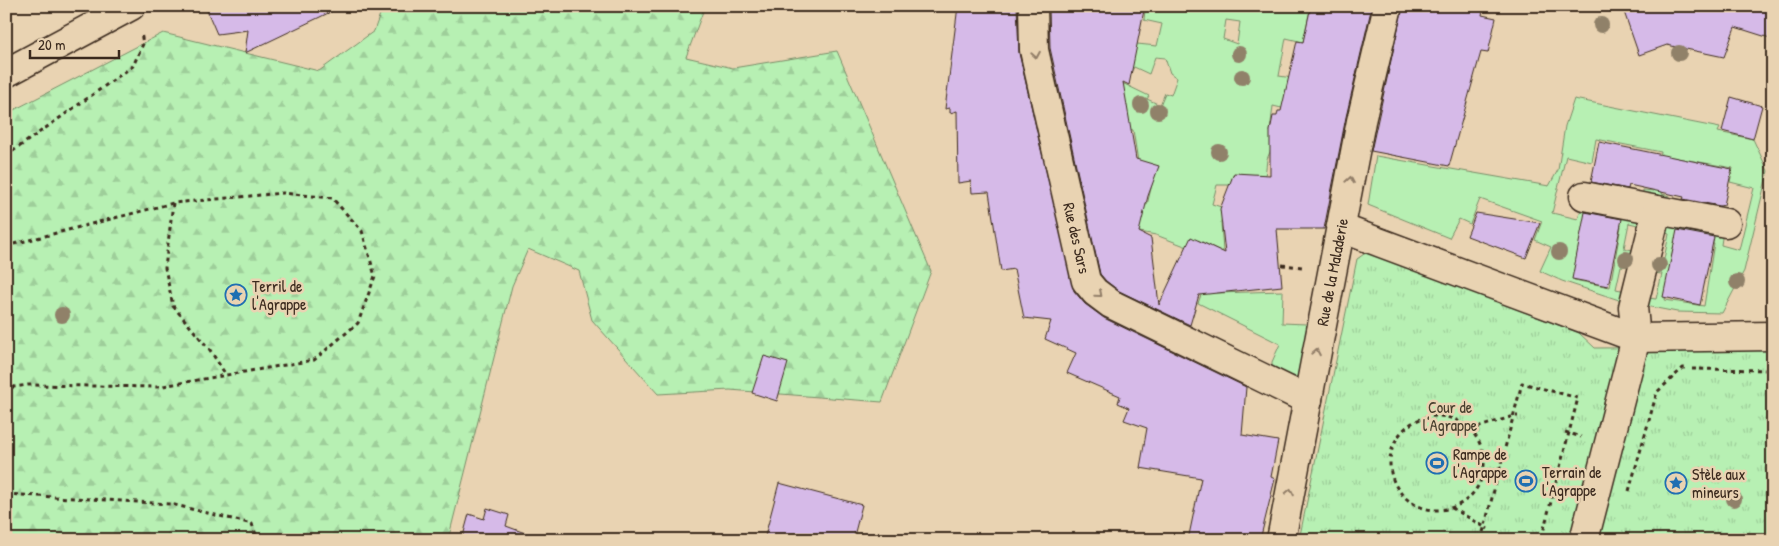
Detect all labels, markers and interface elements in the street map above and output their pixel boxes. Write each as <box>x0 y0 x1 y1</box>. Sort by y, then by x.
scale bar <box>30 28 119 60</box>
text: 20 m <box>38 34 65 55</box>
one-way arrow <box>1030 50 1040 59</box>
one-way arrow <box>1345 176 1355 185</box>
street label: Rue des Sars <box>1058 200 1096 276</box>
street label: Rue de la Maladerie <box>1311 216 1353 328</box>
place label: Terril de l'Agrappe <box>252 275 307 315</box>
place icon: Terril de l'Agrappe <box>224 283 248 307</box>
one-way arrow <box>1093 288 1102 297</box>
one-way arrow <box>1311 347 1321 356</box>
park label: Cour de l'Agrappe <box>1423 396 1478 436</box>
place label: Rampe de l'Agrappe <box>1453 443 1508 483</box>
sports icon: Rampe de l'Agrappe <box>1425 451 1449 475</box>
place label: Terrain de l'Agrappe <box>1542 461 1602 501</box>
place label: Stèle aux mineurs <box>1692 463 1745 503</box>
sports icon: Terrain de l'Agrappe <box>1514 469 1538 493</box>
place icon: Stèle aux mineurs <box>1664 471 1688 495</box>
one-way arrow <box>1285 487 1295 496</box>

